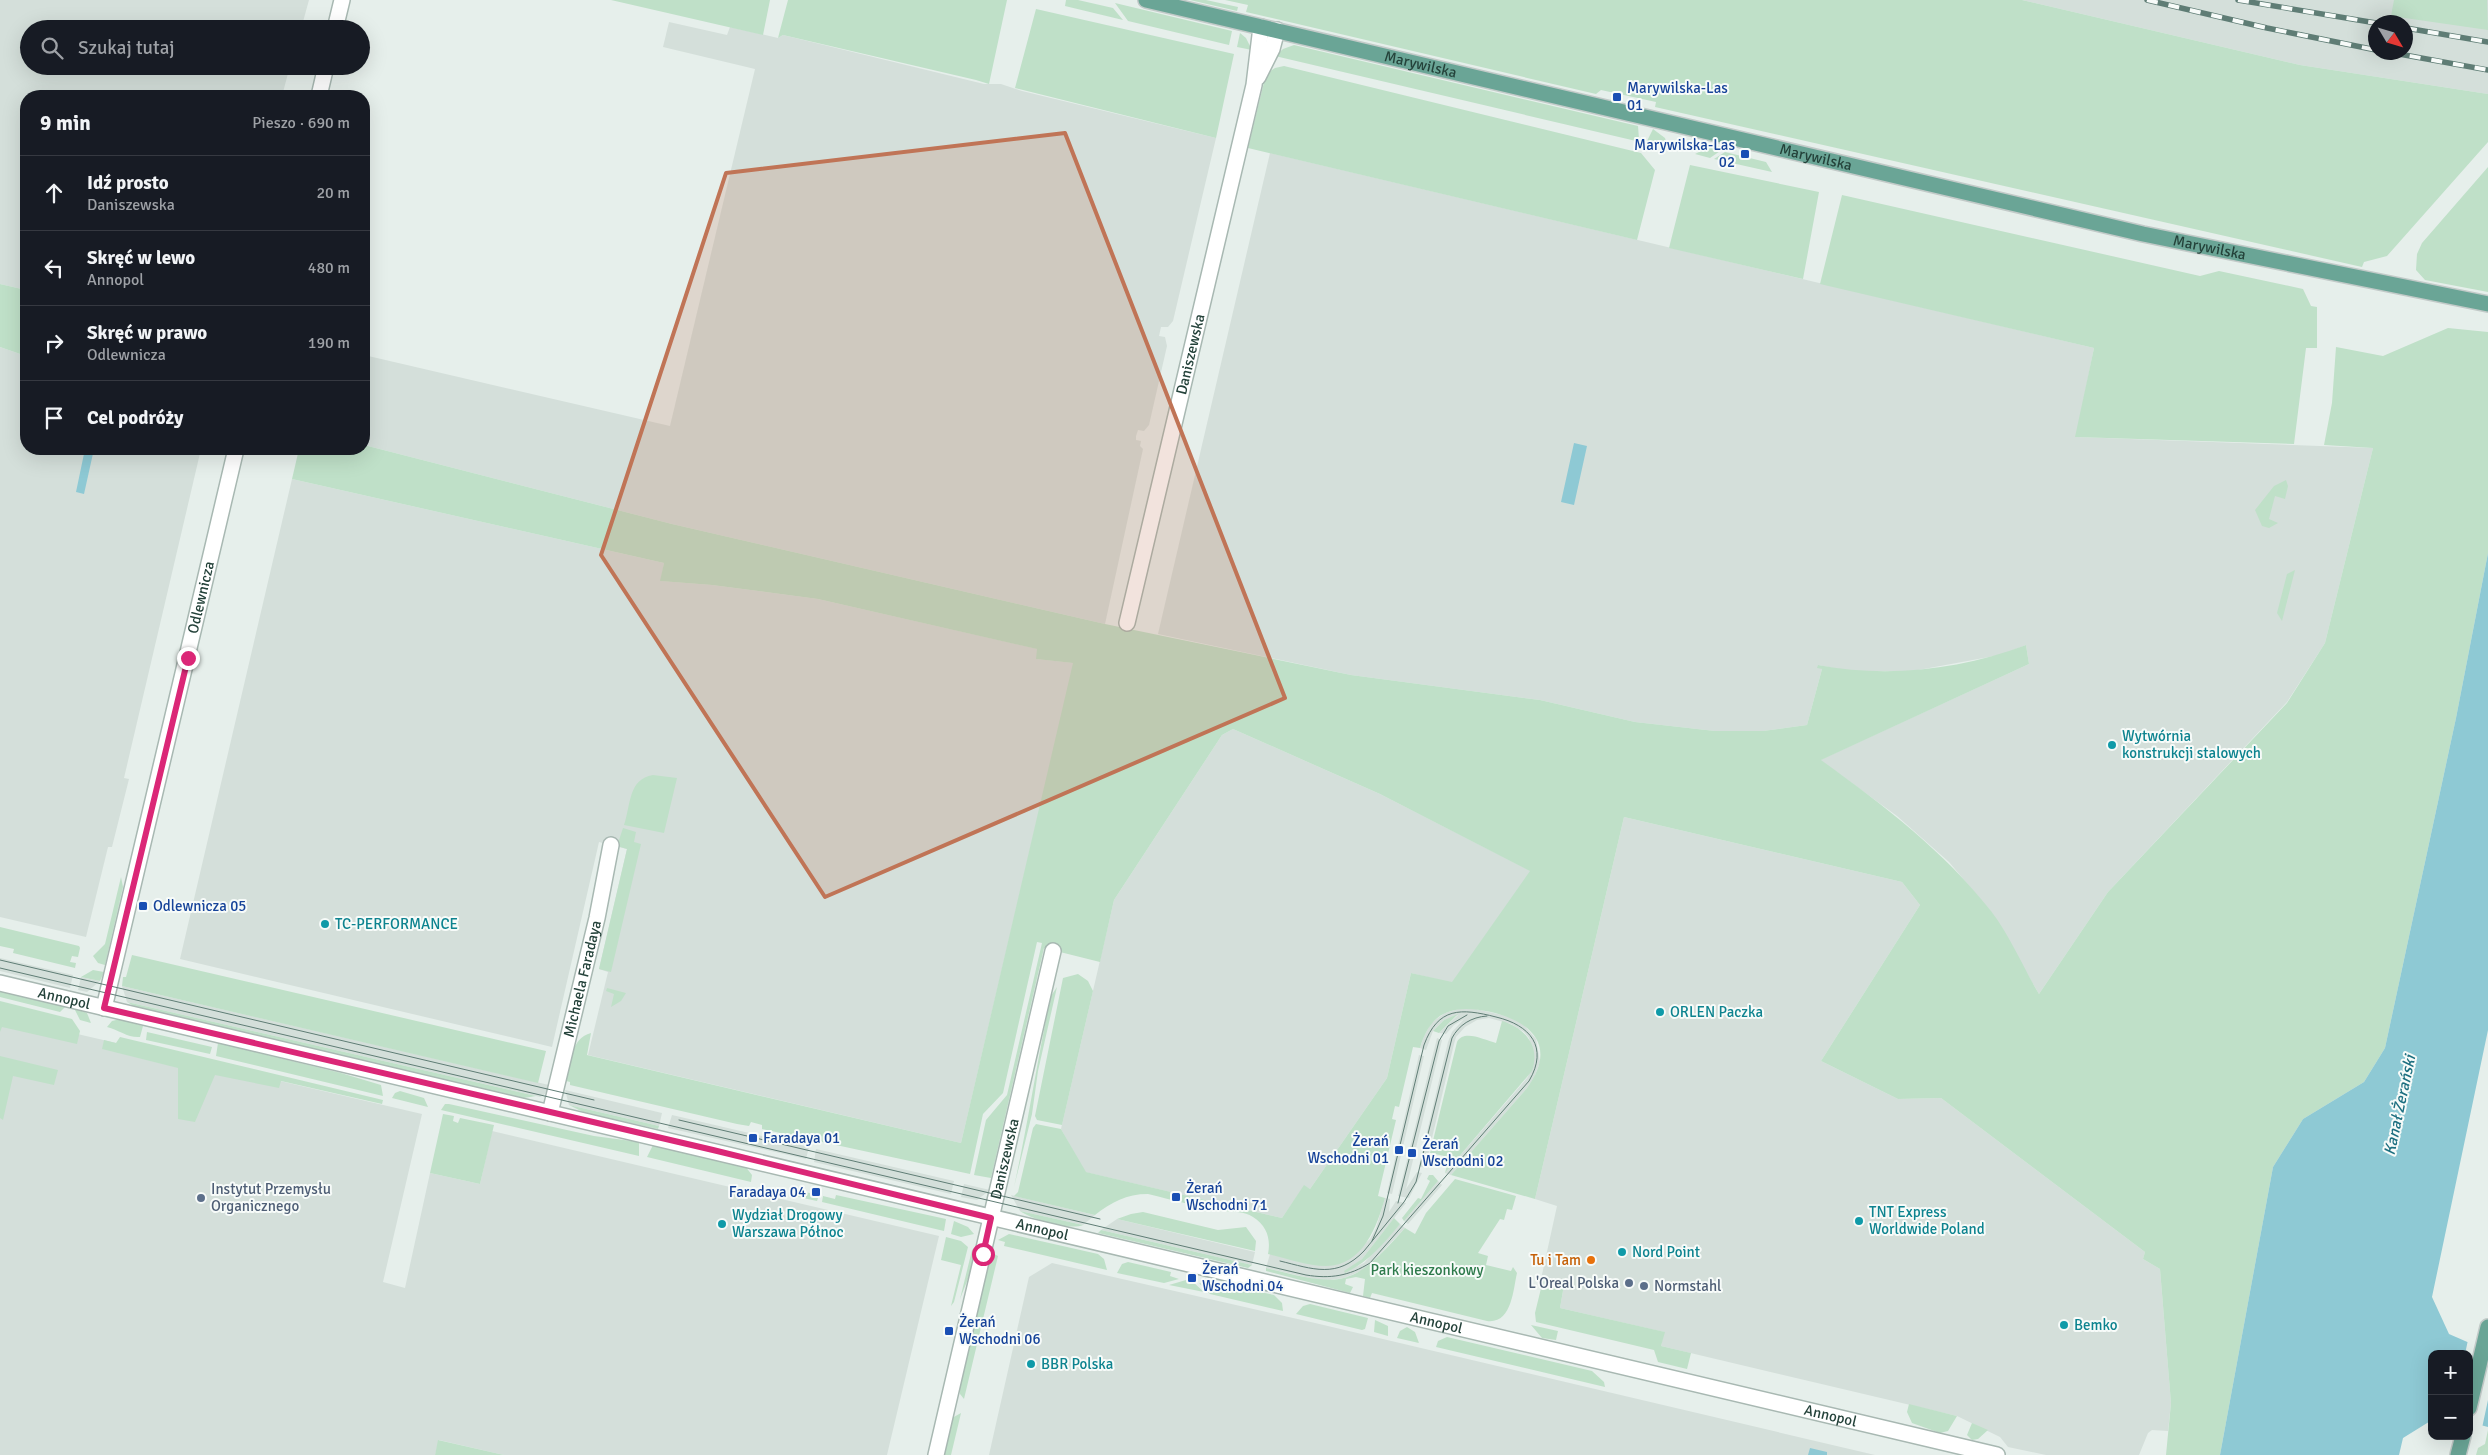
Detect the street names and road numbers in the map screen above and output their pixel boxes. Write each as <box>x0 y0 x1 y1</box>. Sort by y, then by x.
street label: Marywilska <box>1383 47 1459 82</box>
street label: Marywilska <box>1778 140 1854 174</box>
street label: Marywilska <box>2172 231 2248 264</box>
street label: Daniszewska <box>1172 312 1209 397</box>
street label: Odlewnicza <box>184 559 218 635</box>
street label: Michaela Faradaya <box>560 919 605 1039</box>
street label: Annopol <box>36 983 92 1013</box>
street label: Daniszewska <box>987 1117 1023 1201</box>
street label: Annopol <box>1014 1214 1070 1244</box>
street label: Annopol <box>1408 1308 1465 1337</box>
street label: Annopol <box>1802 1401 1859 1431</box>

